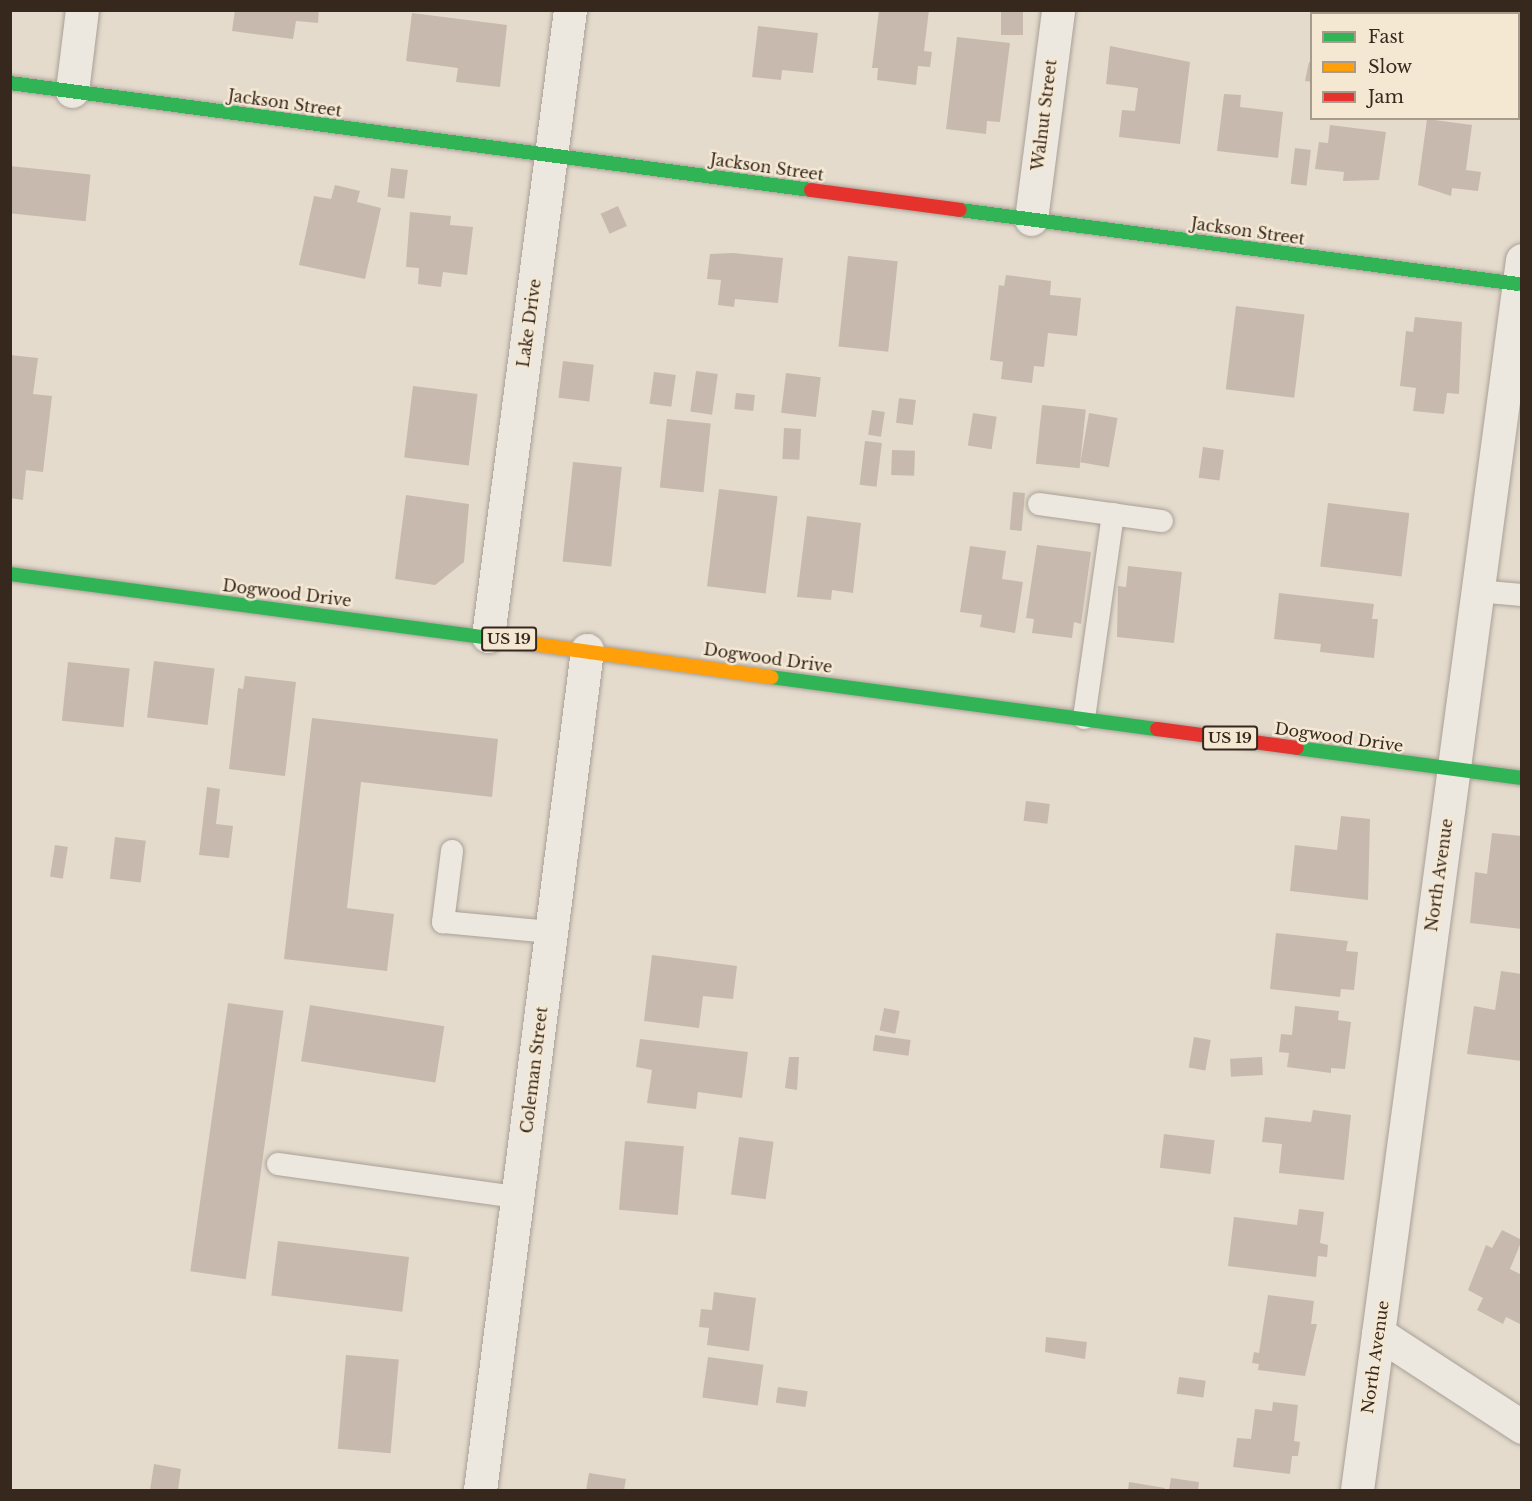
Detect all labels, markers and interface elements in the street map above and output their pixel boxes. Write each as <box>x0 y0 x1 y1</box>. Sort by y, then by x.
legend <box>1310 12 1520 120</box>
text: Fast <box>1368 26 1404 48</box>
text: Slow <box>1368 56 1412 78</box>
street label: Walnut Street <box>1028 58 1060 172</box>
street label: Jackson Street <box>227 86 343 120</box>
text: Jam <box>1368 86 1404 108</box>
street label: Jackson Street <box>709 150 825 184</box>
street label: Jackson Street <box>1190 214 1306 248</box>
street label: Lake Drive <box>513 277 545 369</box>
street label: Dogwood Drive <box>222 576 352 610</box>
road number: US 19 <box>480 627 538 651</box>
street label: Dogwood Drive <box>702 639 834 677</box>
street label: Dogwood Drive <box>1273 718 1405 756</box>
road number: US 19 <box>1202 726 1258 750</box>
street label: North Avenue <box>1422 817 1456 933</box>
street label: Coleman Street <box>517 1006 551 1134</box>
street label: North Avenue <box>1358 1299 1392 1415</box>

